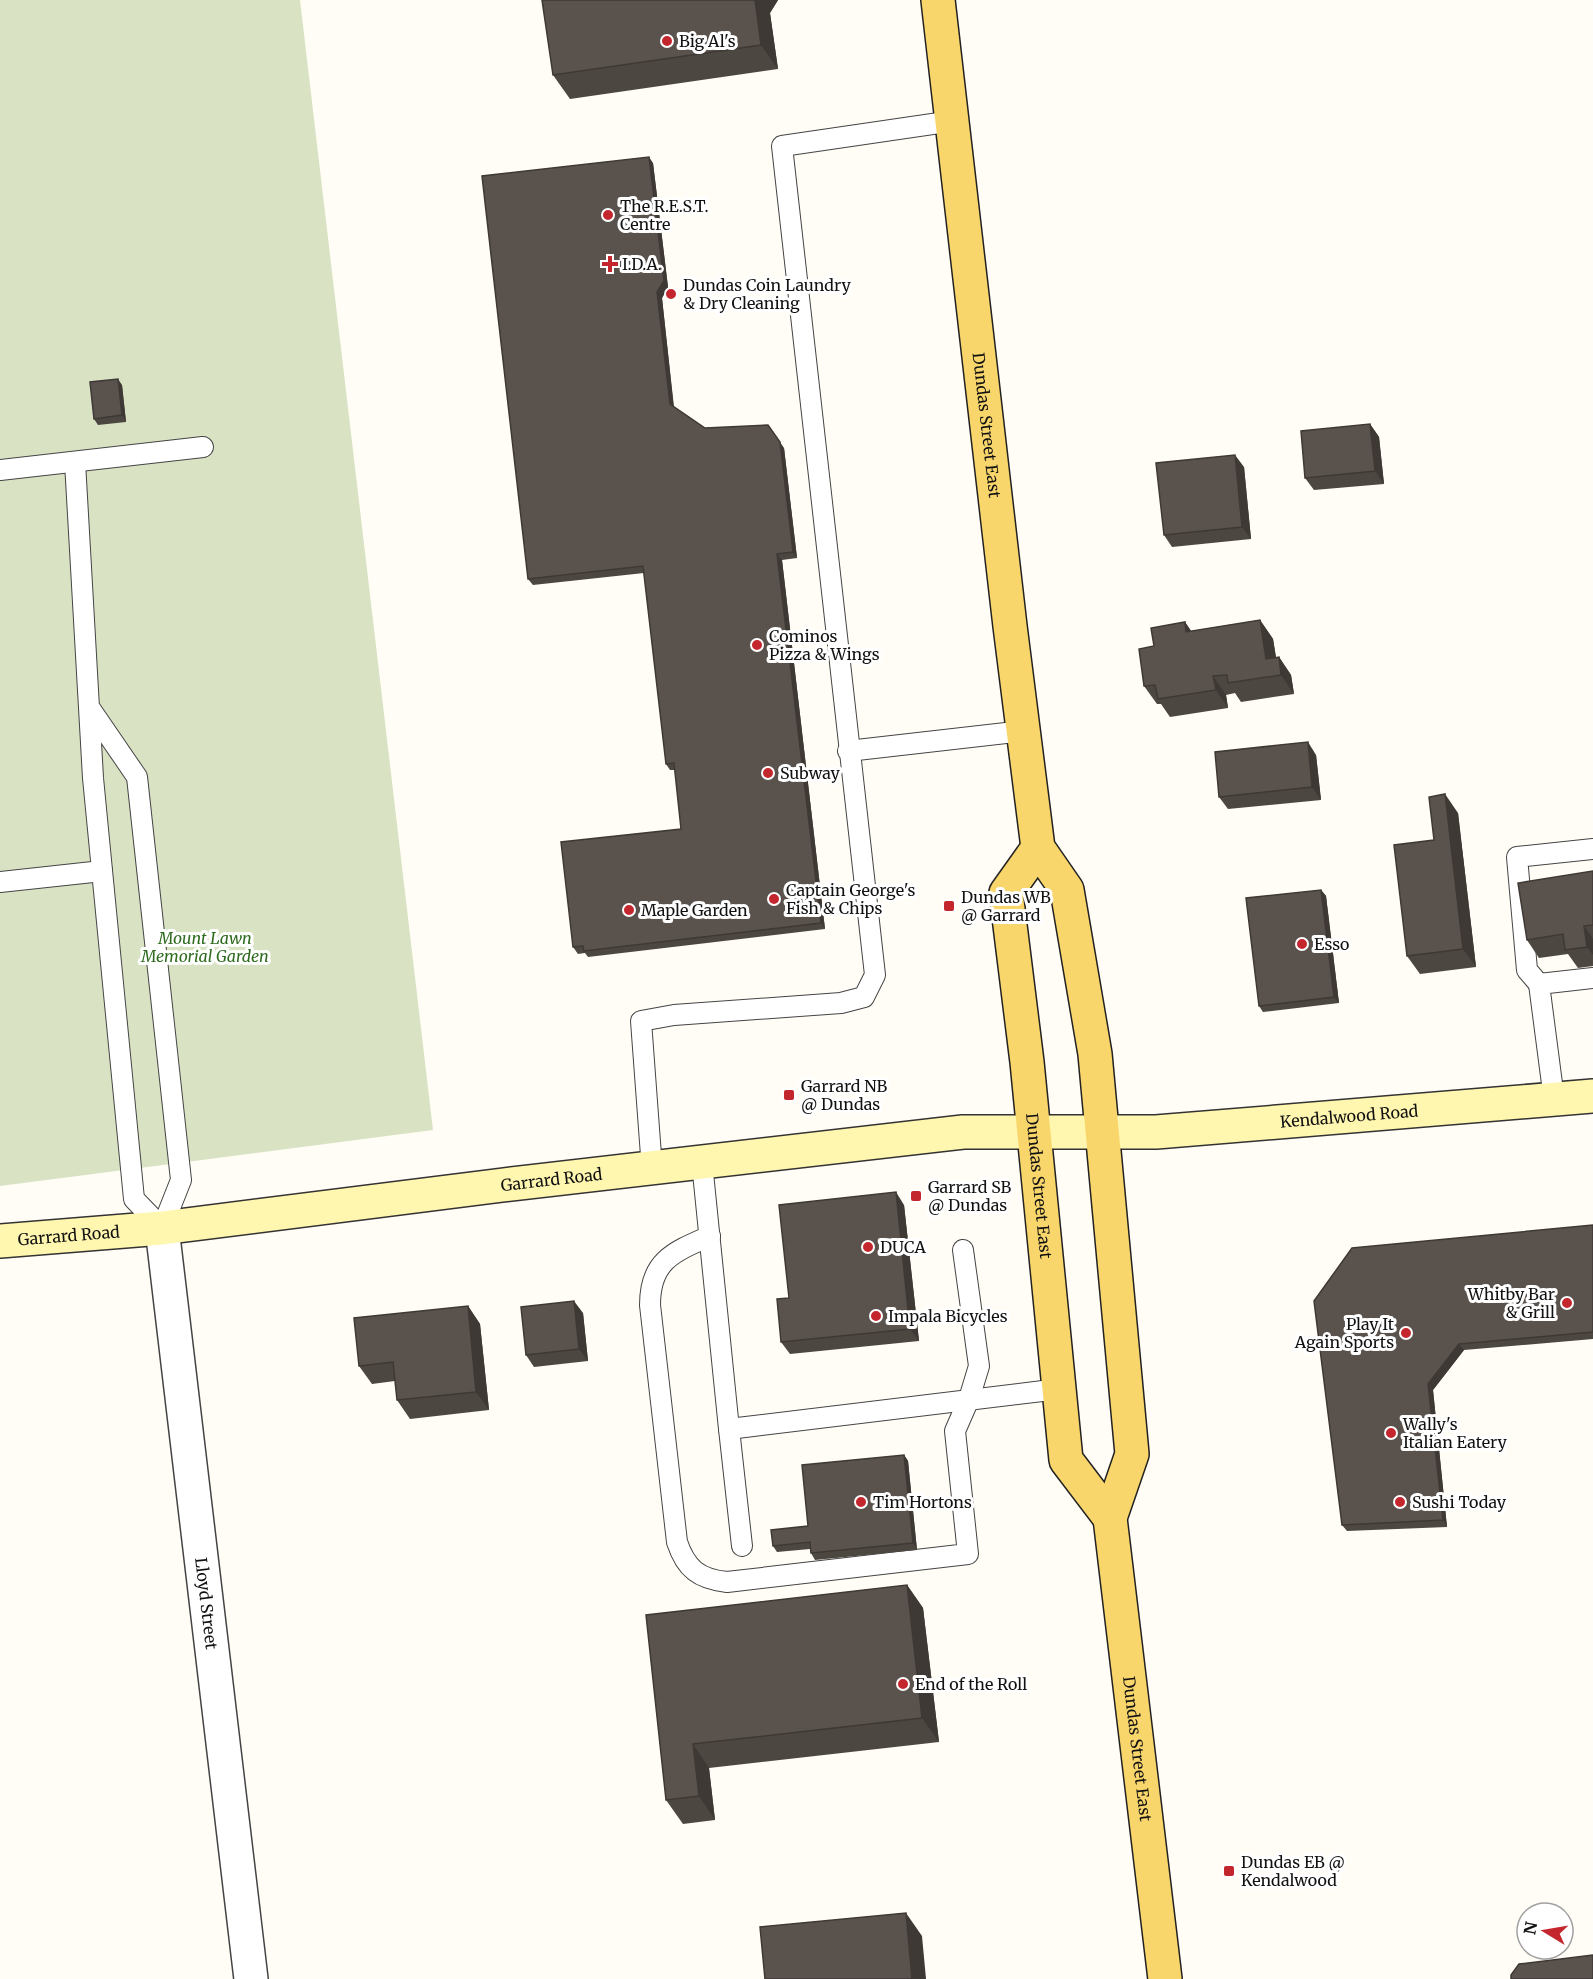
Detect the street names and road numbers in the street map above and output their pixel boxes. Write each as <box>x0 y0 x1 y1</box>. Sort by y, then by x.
street label: Dundas Street East <box>969 352 1005 500</box>
street label: Kendalwood Road <box>1279 1100 1419 1132</box>
street label: Dundas Street East <box>1022 1112 1056 1260</box>
street label: Garrard Road <box>500 1164 604 1195</box>
street label: Garrard Road <box>17 1221 121 1250</box>
street label: Lloyd Street <box>191 1556 222 1651</box>
street label: Dundas Street East <box>1119 1675 1156 1823</box>

